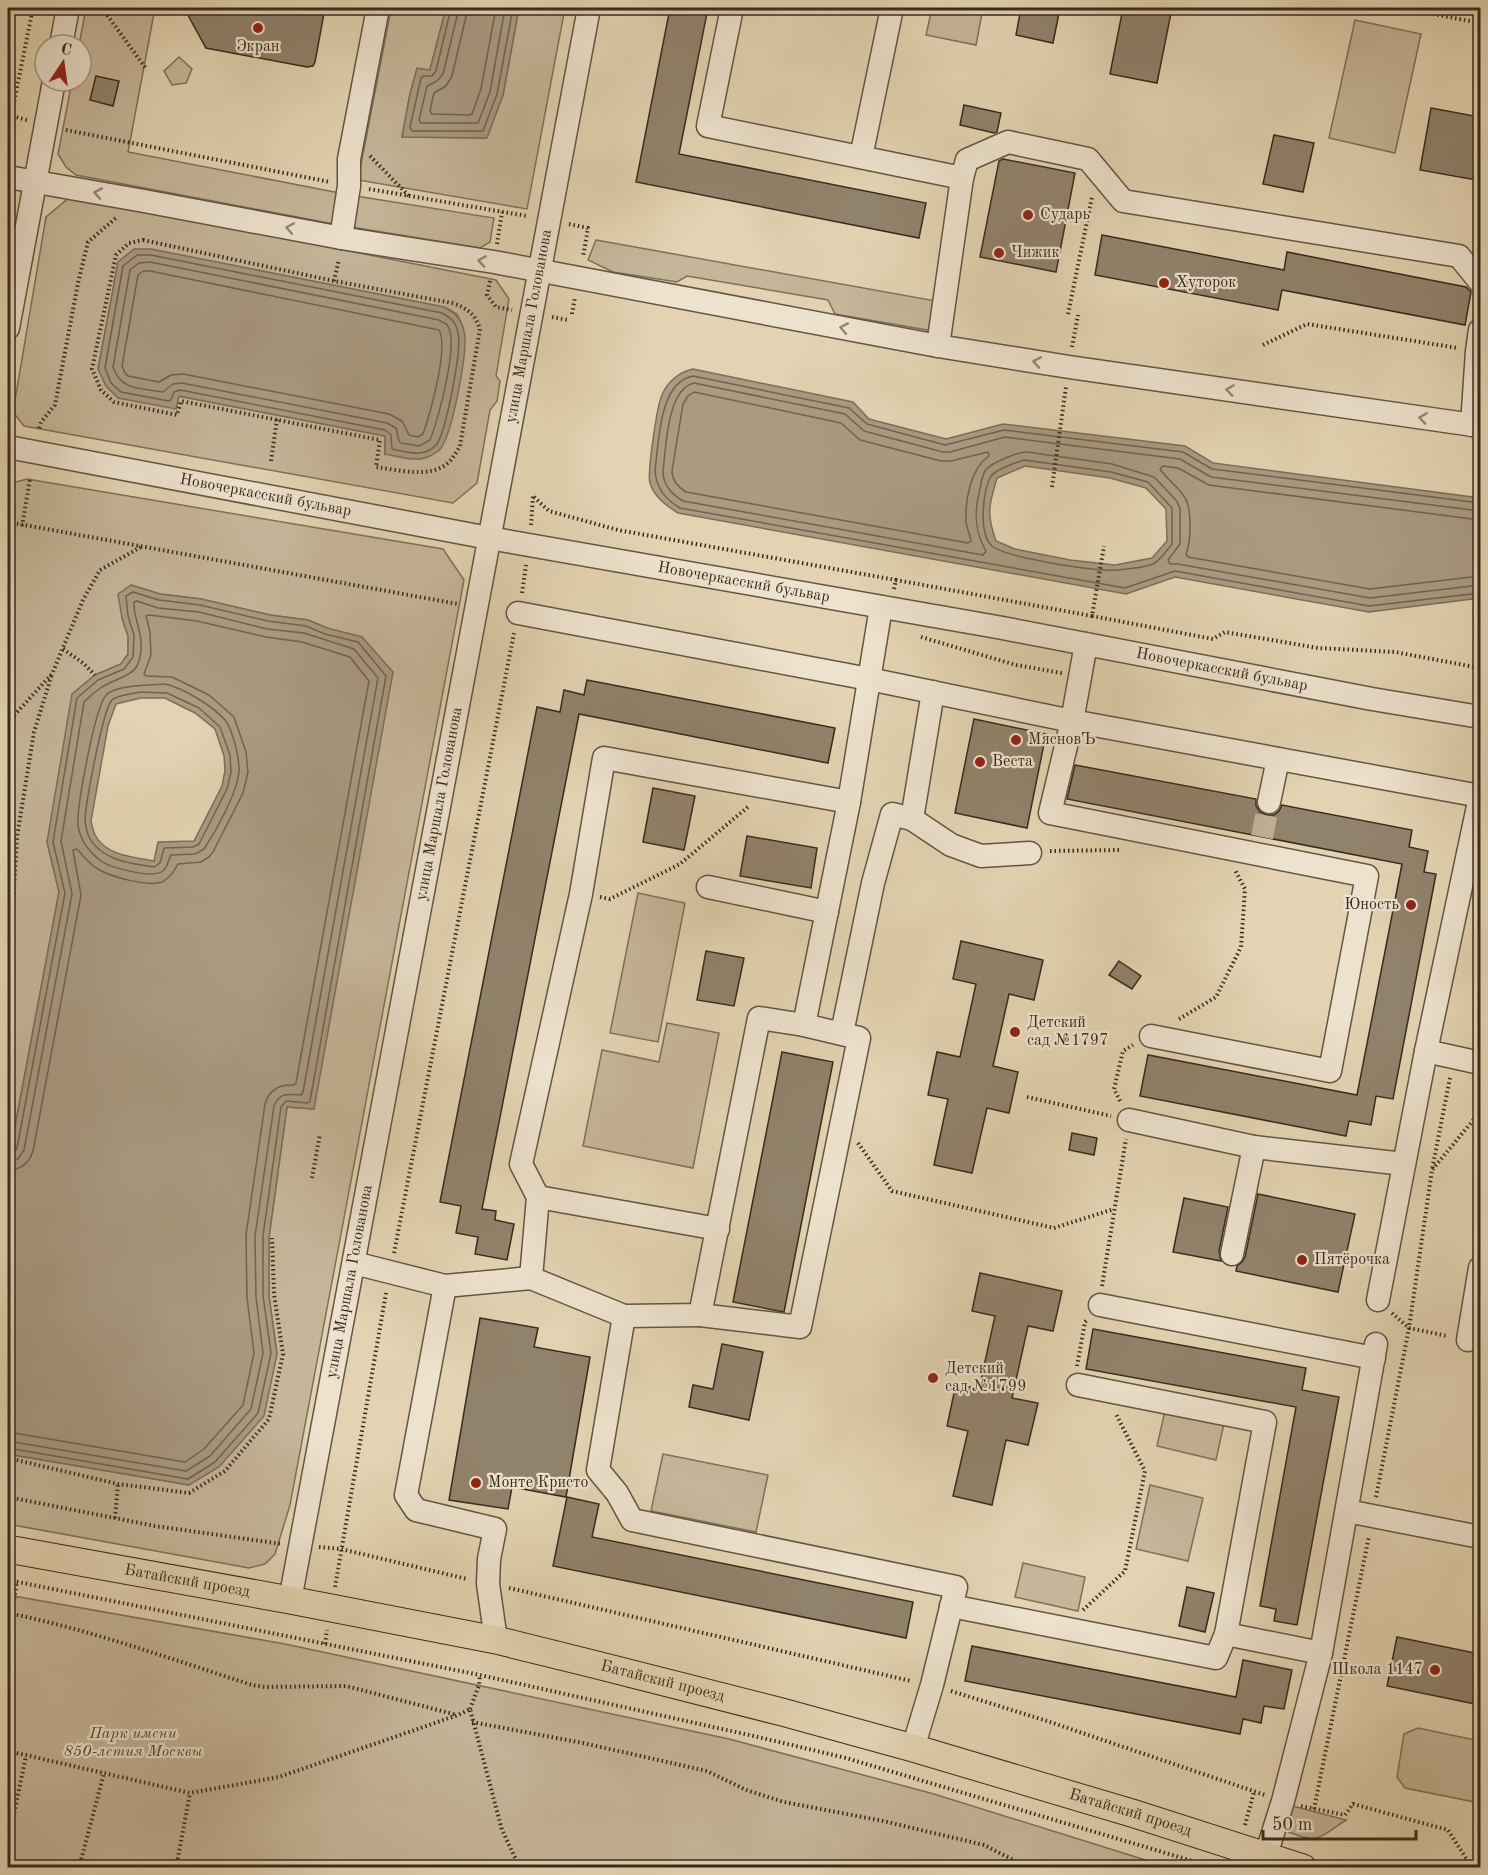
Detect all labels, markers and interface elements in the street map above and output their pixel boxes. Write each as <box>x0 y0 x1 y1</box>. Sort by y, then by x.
marker: Экран <box>251 21 265 35</box>
north arrow <box>33 33 93 93</box>
place label: Экран <box>236 39 280 55</box>
text: С <box>59 41 73 59</box>
one-way arrow <box>94 187 104 200</box>
place label: Сударь <box>1040 207 1090 223</box>
marker: Сударь <box>1021 208 1035 222</box>
one-way arrow <box>285 222 295 235</box>
street label: улица Маршала Голованова <box>503 228 555 424</box>
place label: Чижик <box>1011 245 1059 261</box>
marker: Чижик <box>992 246 1006 260</box>
one-way arrow <box>478 255 487 267</box>
place label: Хуторок <box>1176 275 1236 291</box>
marker: Хуторок <box>1157 276 1171 290</box>
one-way arrow <box>840 322 850 335</box>
one-way arrow <box>1032 356 1041 368</box>
one-way arrow <box>1225 384 1234 396</box>
one-way arrow <box>1418 412 1427 424</box>
street label: Новочеркасский бульвар <box>178 472 353 520</box>
street label: Новочеркасский бульвар <box>656 560 831 606</box>
street label: Новочеркасский бульвар <box>1134 646 1309 694</box>
street label: улица Маршала Голованова <box>413 706 466 902</box>
place label: МясновЪ <box>1028 732 1096 748</box>
marker: МясновЪ <box>1009 733 1023 747</box>
place label: Веста <box>992 754 1033 770</box>
marker: Веста <box>973 755 987 769</box>
place label: Юность <box>1344 897 1399 913</box>
marker: Юность <box>1404 898 1418 912</box>
place label: Детский сад №1797 <box>1027 1015 1108 1049</box>
marker: Детский сад №1797 <box>1008 1025 1022 1039</box>
street label: улица Маршала Голованова <box>324 1183 376 1380</box>
place label: Пятёрочка <box>1314 1252 1390 1268</box>
marker: Пятёрочка <box>1295 1253 1309 1267</box>
place label: Детский сад №1799 <box>945 1361 1026 1395</box>
marker: Детский сад №1799 <box>926 1371 940 1385</box>
place label: Монте Кристо <box>488 1475 589 1491</box>
marker: Монте Кристо <box>469 1476 483 1490</box>
street label: Батайский проезд <box>123 1562 251 1601</box>
street label: Батайский проезд <box>599 1658 726 1705</box>
place label: Школа 1147 <box>1332 1662 1423 1678</box>
marker: Школа 1147 <box>1428 1663 1442 1677</box>
park label: Парк имени 850-летия Москвы <box>64 1726 202 1760</box>
street label: Батайский проезд <box>1067 1787 1194 1840</box>
scale bar <box>1263 1803 1416 1841</box>
text: 50 m <box>1272 1816 1312 1834</box>

